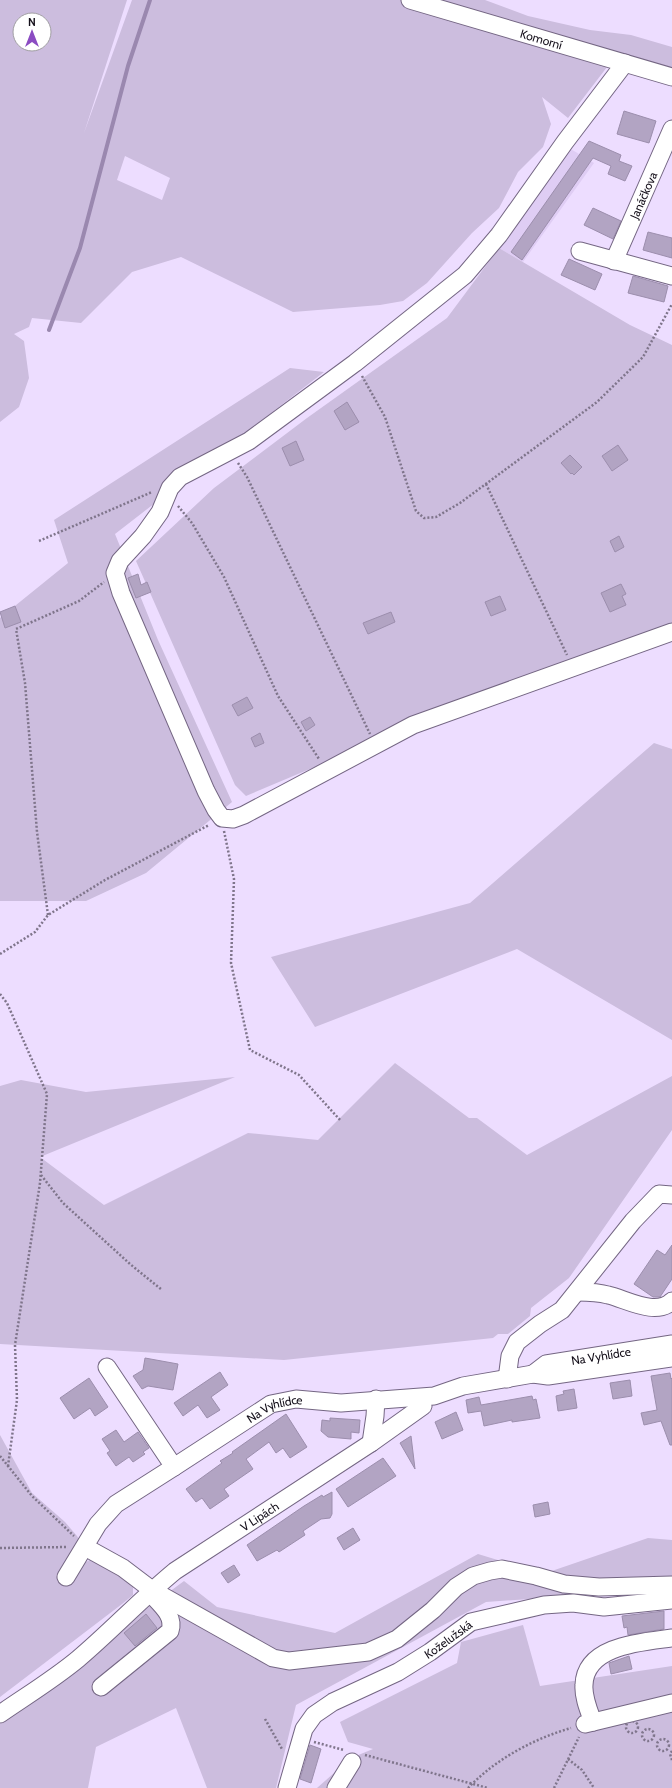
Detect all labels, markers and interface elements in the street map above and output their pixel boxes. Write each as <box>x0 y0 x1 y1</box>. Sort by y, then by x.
north arrow <box>12 12 52 52</box>
text: N <box>28 15 36 29</box>
street label: Komorní <box>519 25 565 52</box>
street label: Janáčkova <box>626 169 660 222</box>
street label: Na Vyhlídce <box>570 1343 632 1367</box>
street label: Na Vyhlídce <box>243 1391 303 1426</box>
street label: V Lipách <box>237 1498 281 1534</box>
street label: Koželužská <box>421 1616 475 1661</box>

